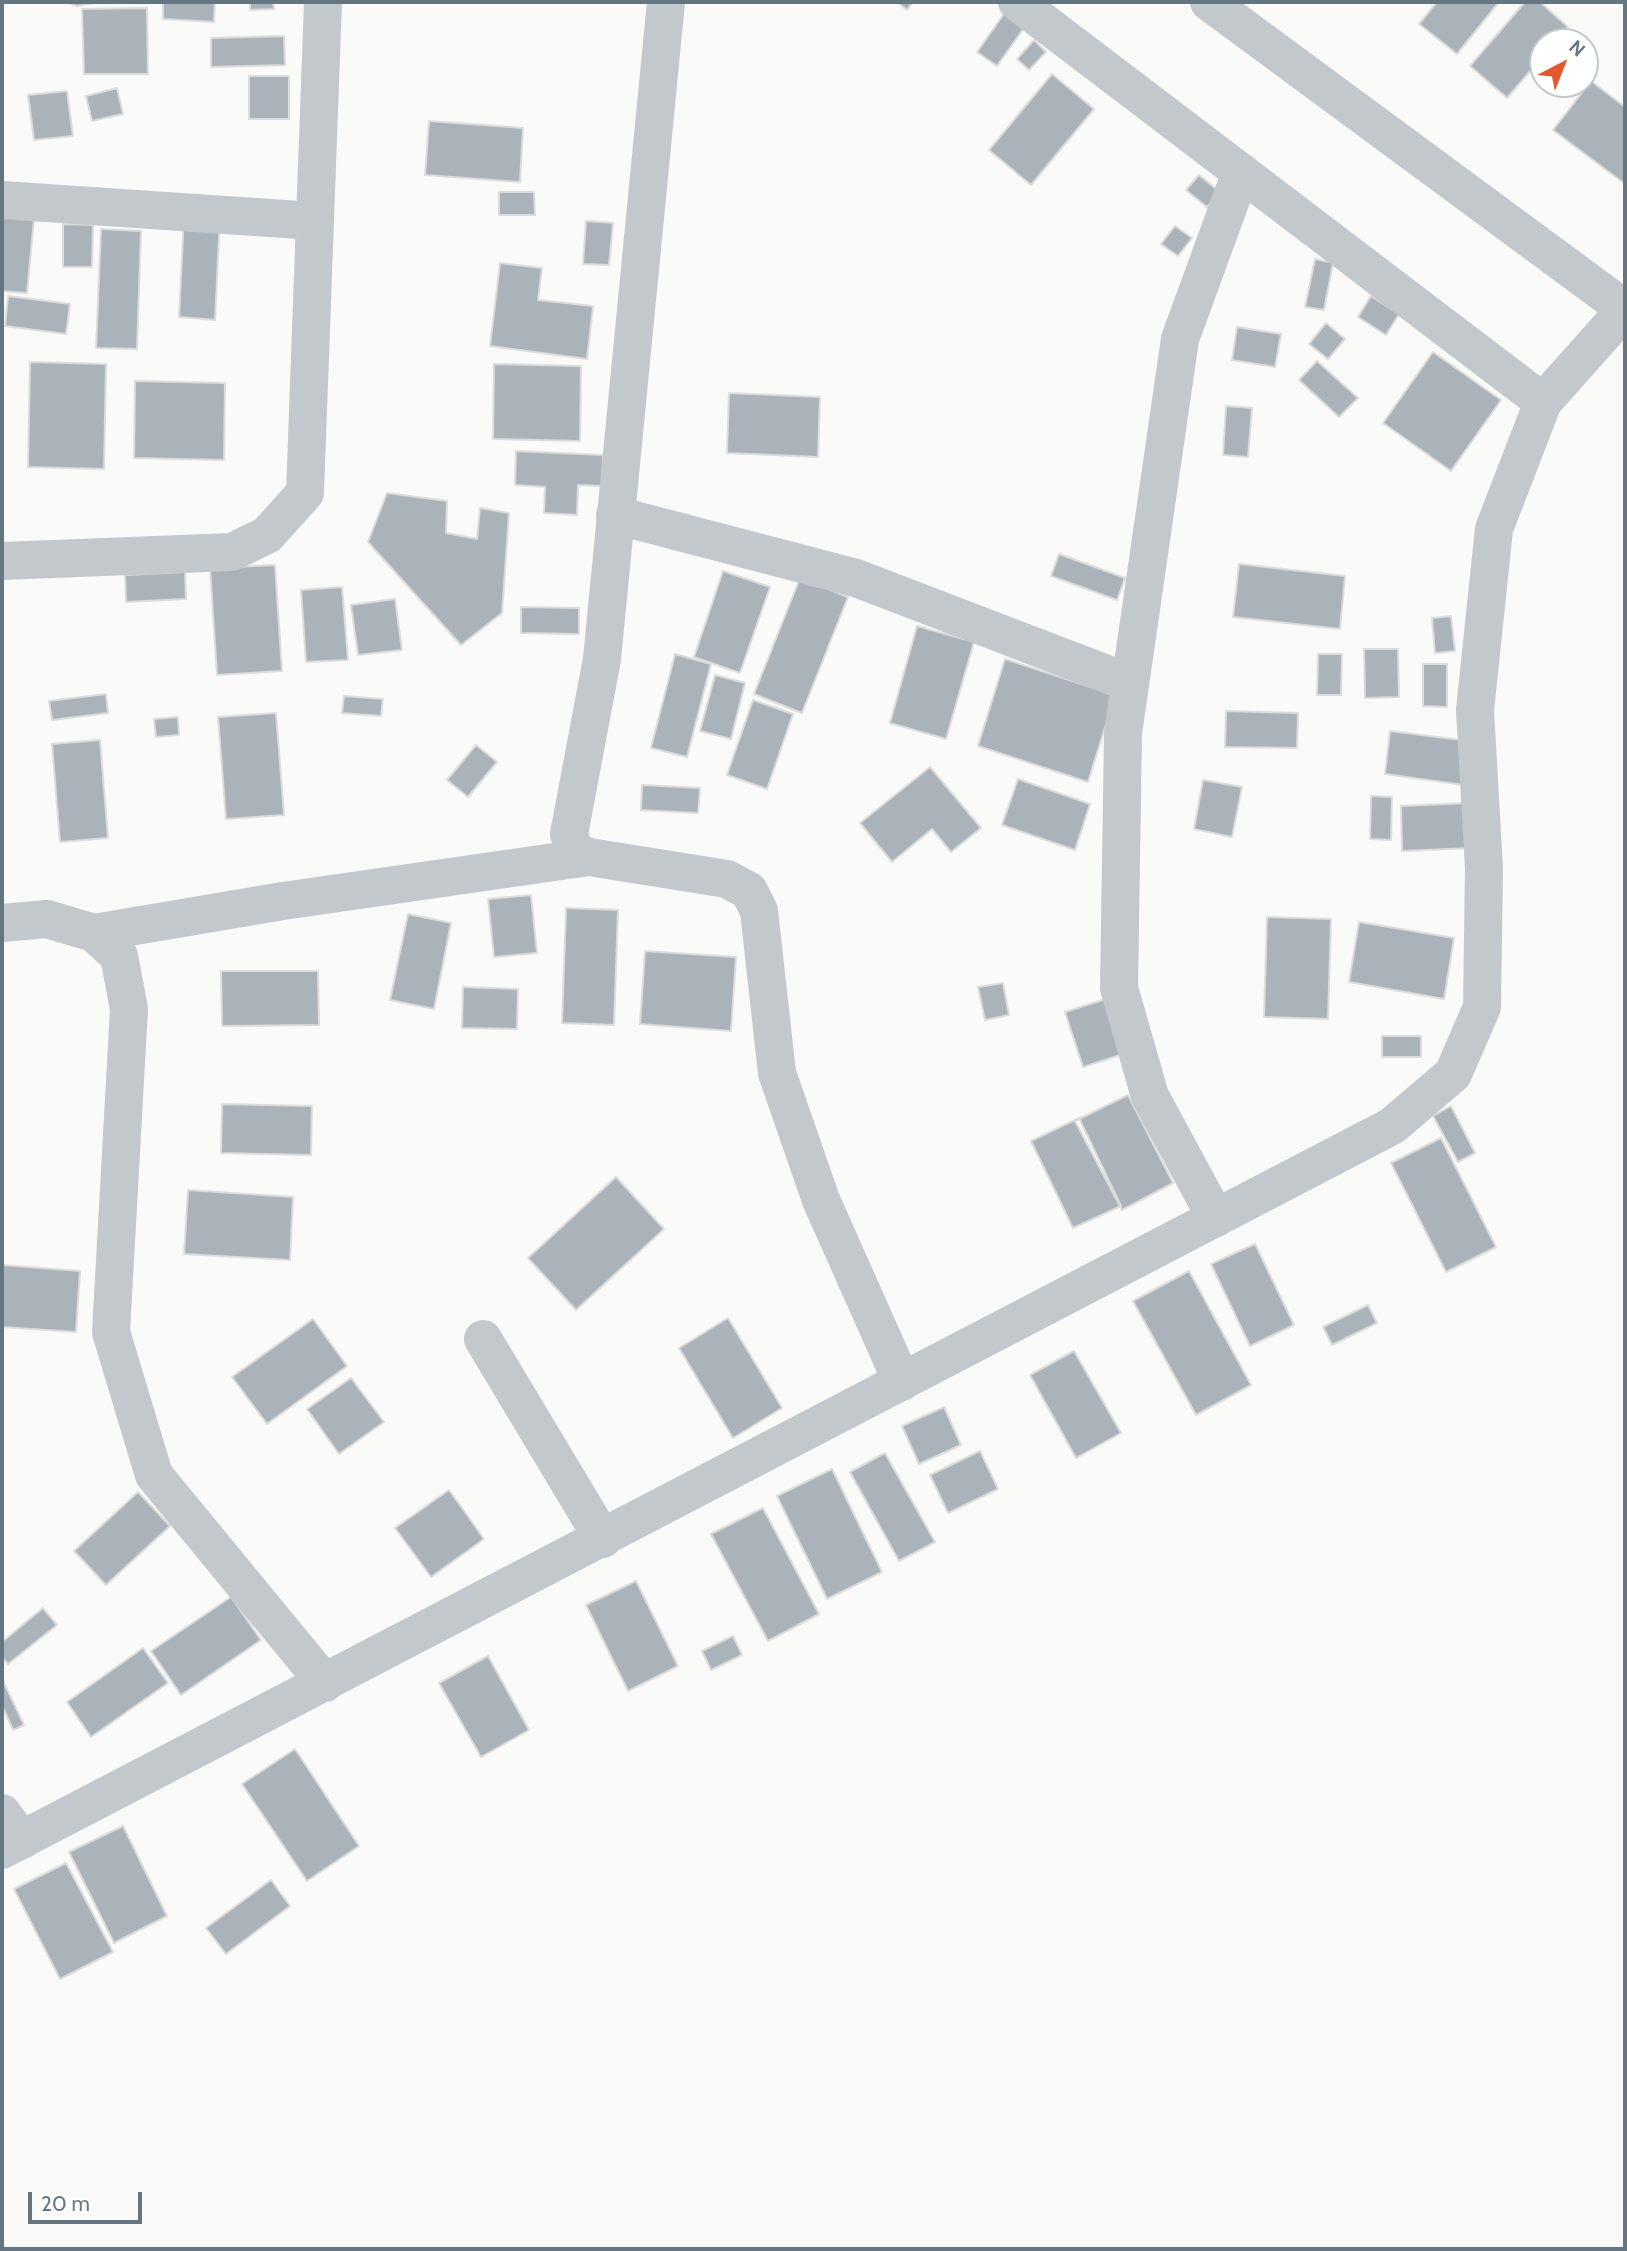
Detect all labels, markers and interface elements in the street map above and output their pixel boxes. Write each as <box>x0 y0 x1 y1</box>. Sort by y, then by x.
north arrow <box>1529 28 1599 98</box>
text: N <box>1564 35 1590 62</box>
scale bar <box>32 2178 145 2222</box>
text: 20 m <box>41 2191 90 2216</box>

